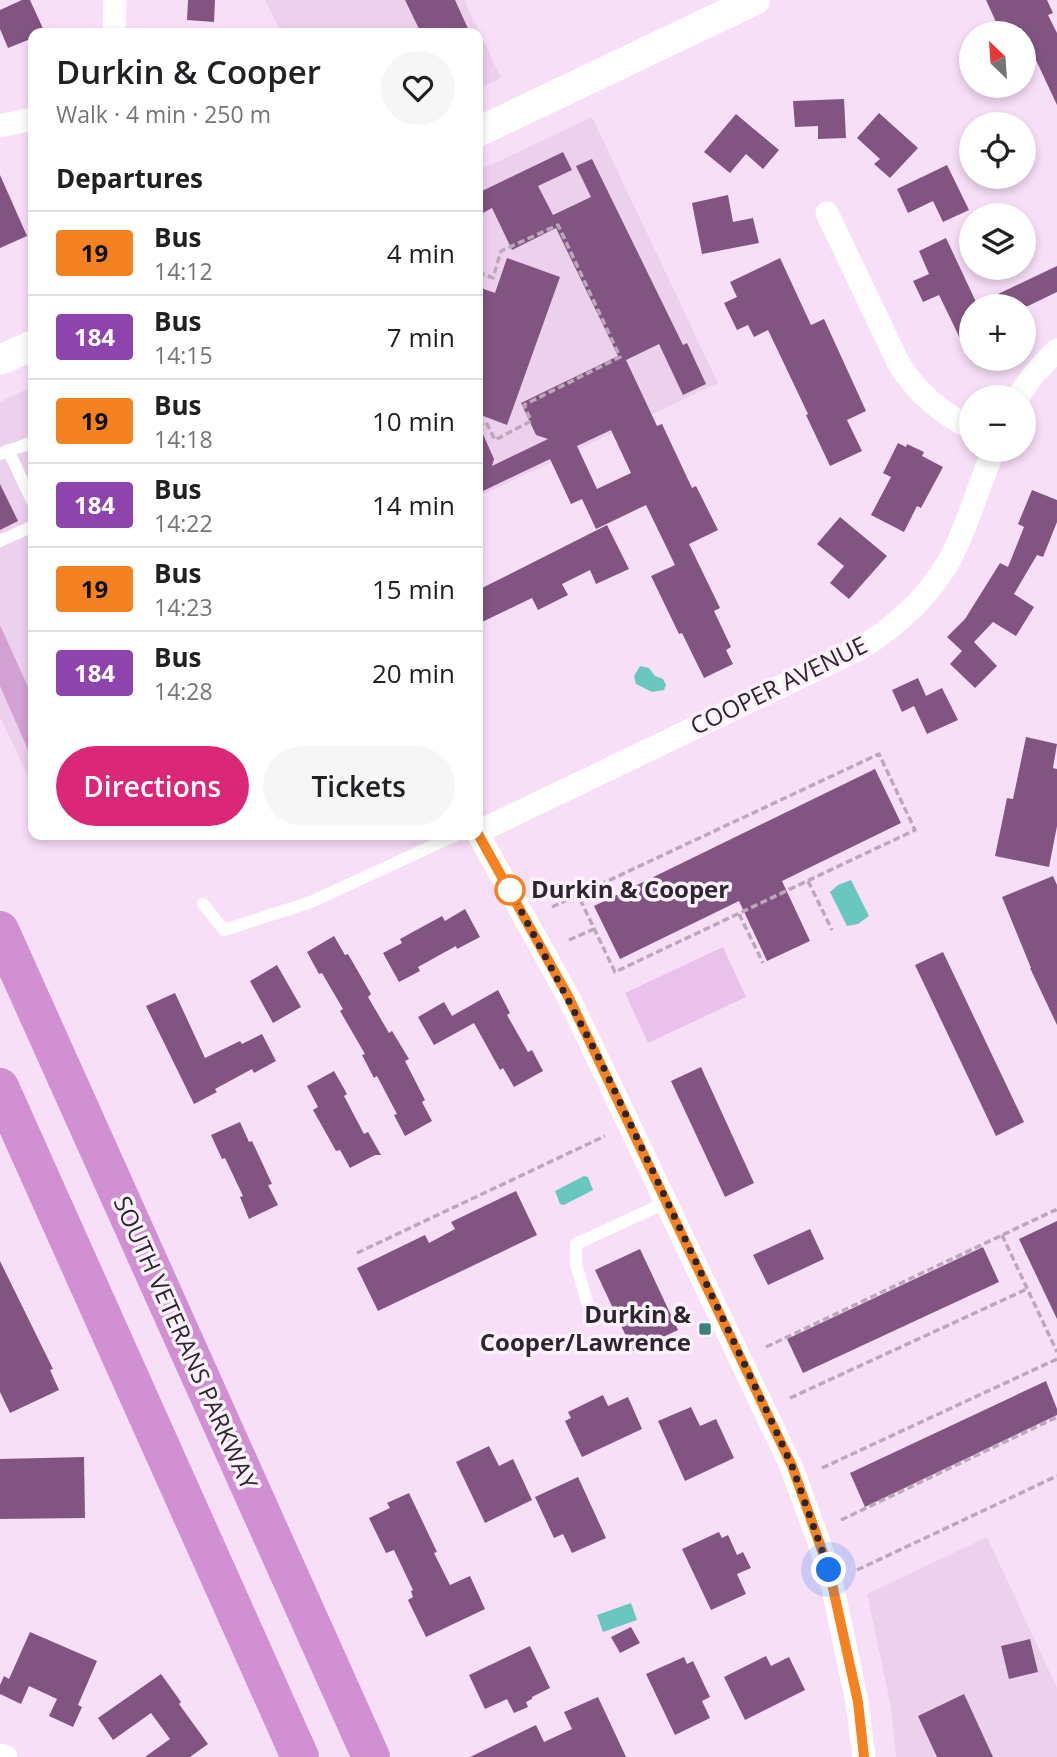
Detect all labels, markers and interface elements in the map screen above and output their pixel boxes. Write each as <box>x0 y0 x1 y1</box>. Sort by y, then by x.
north arrow <box>959 21 1036 98</box>
map controls <box>959 21 1036 462</box>
text: Durkin & Cooper <box>56 49 321 94</box>
button: heart <box>381 51 455 125</box>
text: Walk · 4 min · 250 m <box>56 98 271 130</box>
button: locate <box>959 112 1036 189</box>
text: Departures <box>56 160 203 196</box>
button: layers <box>959 203 1036 280</box>
text: Bus <box>154 219 201 255</box>
text: 4 min <box>387 235 455 271</box>
text: 19 <box>81 236 108 269</box>
text: 14:12 <box>154 255 213 287</box>
button: + <box>959 294 1036 371</box>
text: Bus <box>154 303 201 339</box>
text: 7 min <box>387 319 455 355</box>
text: 184 <box>74 320 115 353</box>
text: 14:15 <box>154 339 213 371</box>
button: − <box>959 385 1036 462</box>
text: Bus <box>154 387 201 423</box>
text: 10 min <box>372 403 455 439</box>
text: 19 <box>81 404 108 437</box>
text: 14:18 <box>154 423 213 455</box>
text: Bus <box>154 471 201 507</box>
text: 14 min <box>372 487 455 523</box>
text: 184 <box>74 488 115 521</box>
text: 14:22 <box>154 507 213 539</box>
text: Bus <box>154 555 201 591</box>
text: 15 min <box>372 571 455 607</box>
text: 19 <box>81 572 108 605</box>
text: 14:23 <box>154 591 213 623</box>
street label: COOPER AVENUE <box>684 628 872 742</box>
text: Bus <box>154 639 201 675</box>
text: 20 min <box>372 655 455 691</box>
text: 184 <box>74 656 115 689</box>
text: 14:28 <box>154 675 213 707</box>
button: Directions <box>56 746 249 826</box>
button: Tickets <box>263 746 455 826</box>
place label: Durkin & Cooper <box>531 872 729 905</box>
marker: Durkin & Cooper <box>495 875 525 905</box>
street label: SOUTH VETERANS PARKWAY <box>107 1190 266 1495</box>
place label: Durkin & Cooper/Lawrence <box>480 1297 691 1358</box>
marker: Durkin & Cooper/Lawrence <box>697 1321 713 1337</box>
your location <box>811 1552 846 1587</box>

